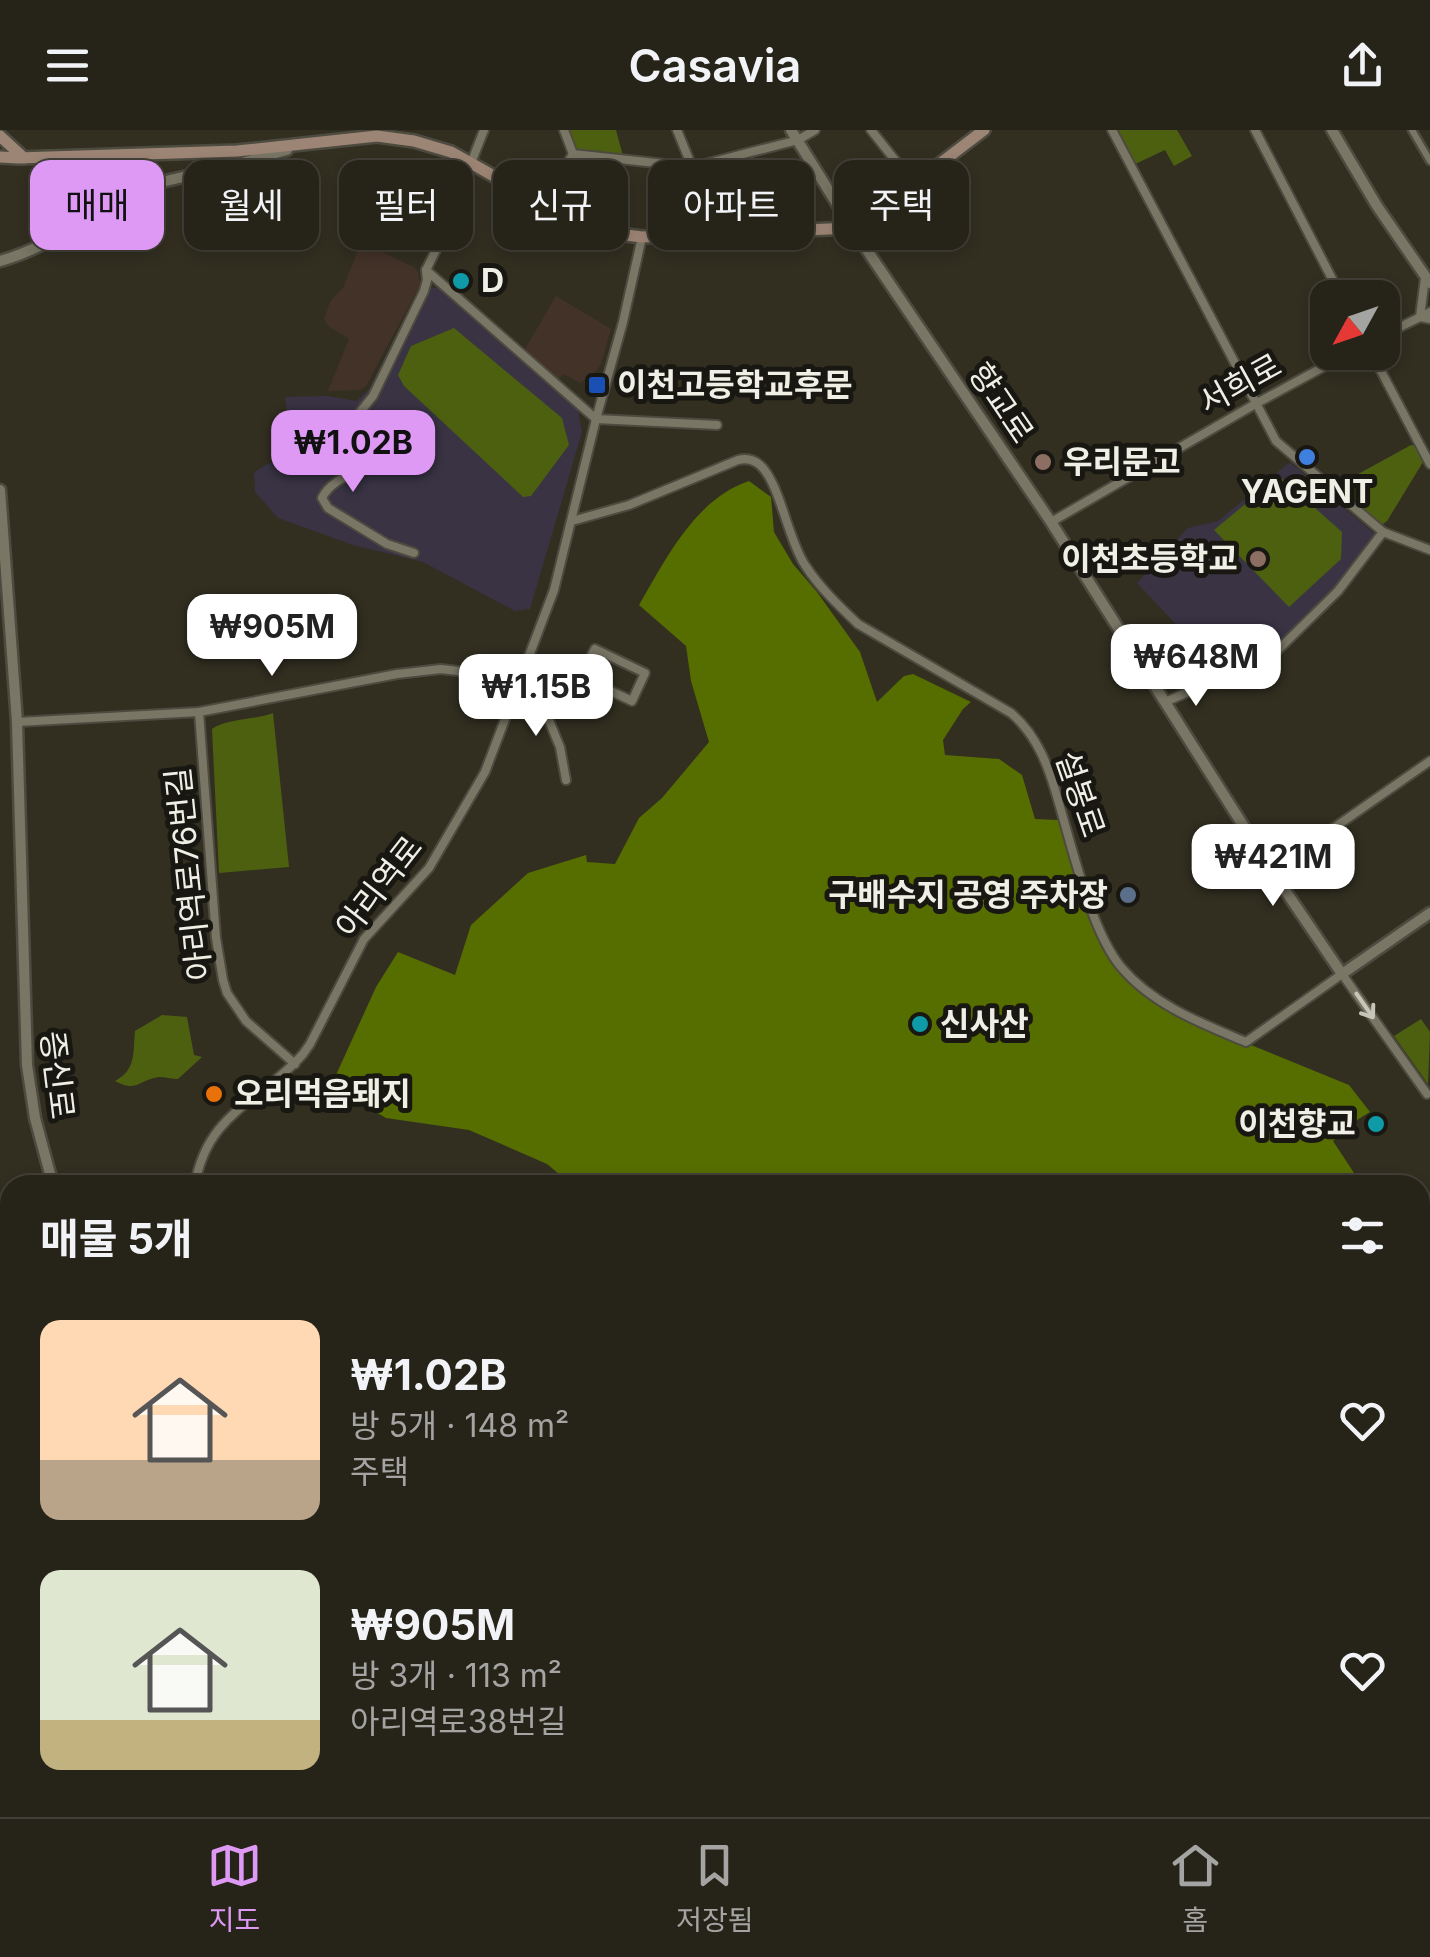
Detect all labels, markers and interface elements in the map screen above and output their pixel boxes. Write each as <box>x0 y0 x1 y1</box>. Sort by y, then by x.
icon: menu <box>40 38 95 93</box>
text: Casavia <box>629 38 801 93</box>
icon: share <box>1335 38 1390 93</box>
chip: 매매 <box>30 160 164 250</box>
chip: 월세 <box>184 160 319 250</box>
chip: 필터 <box>339 160 473 250</box>
chip: 신규 <box>493 160 628 250</box>
chip: 아파트 <box>648 160 814 250</box>
chip: 주택 <box>834 160 969 250</box>
place label: D <box>481 261 504 300</box>
marker: D <box>450 270 472 292</box>
north arrow <box>1310 280 1400 370</box>
map controls <box>1310 280 1400 370</box>
street label: 서희로 <box>1192 345 1288 422</box>
street label: 향교로 <box>961 355 1042 450</box>
place label: 이천고등학교후문 <box>617 365 853 404</box>
marker: 이천고등학교후문 <box>586 374 608 396</box>
pin: ₩1.02B <box>272 410 434 495</box>
text: ₩1.02B <box>293 423 413 462</box>
place label: 우리문고 <box>1063 442 1181 481</box>
marker: YAGENT <box>1296 446 1318 468</box>
marker: 우리문고 <box>1032 451 1054 473</box>
place label: YAGENT <box>1241 472 1373 511</box>
place label: 이천초등학교 <box>1061 539 1238 578</box>
marker: 이천초등학교 <box>1247 548 1269 570</box>
pin: ₩905M <box>202 594 342 679</box>
text: ₩905M <box>209 607 335 646</box>
pin: ₩648M <box>1126 624 1266 709</box>
text: ₩648M <box>1133 637 1259 676</box>
pin: ₩1.15B <box>455 654 617 739</box>
text: ₩1.15B <box>481 667 591 706</box>
street label: 설봉로 <box>1048 746 1113 842</box>
street label: 아리역로76번길 <box>158 766 219 983</box>
pin: ₩421M <box>1203 824 1343 909</box>
street label: 아리역로 <box>327 828 430 945</box>
text: ₩421M <box>1214 837 1332 876</box>
place label: 구배수지 공영 주차장 <box>828 875 1108 914</box>
marker: 구배수지 공영 주차장 <box>1117 884 1139 906</box>
one-way arrow <box>1354 992 1375 1019</box>
place label: 신사산 <box>940 1004 1028 1043</box>
marker: 신사산 <box>909 1013 931 1035</box>
street label: 증신로 <box>33 1029 82 1121</box>
place label: 오리먹음돼지 <box>234 1074 411 1113</box>
marker: 오리먹음돼지 <box>203 1083 225 1105</box>
place label: 이천향교 <box>1238 1104 1356 1143</box>
marker: 이천향교 <box>1365 1113 1387 1135</box>
icon: filters <box>1335 1208 1390 1263</box>
text: 매물 5개 <box>40 1213 193 1264</box>
text: ₩1.02B <box>350 1349 507 1400</box>
icon: home <box>120 1360 240 1480</box>
icon: heart <box>1335 1393 1390 1448</box>
text: 방 5개 · 148 m² <box>350 1406 569 1445</box>
text: 주택 <box>350 1452 409 1491</box>
text: ₩905M <box>350 1599 515 1650</box>
icon: home <box>120 1610 240 1730</box>
icon: heart <box>1335 1643 1390 1698</box>
text: 방 3개 · 113 m² <box>350 1656 562 1695</box>
text: 아리역로38번길 <box>350 1702 566 1741</box>
tab: 지도 <box>207 1838 262 1938</box>
tab: 저장됨 <box>676 1838 754 1938</box>
tab: 홈 <box>1168 1838 1223 1938</box>

